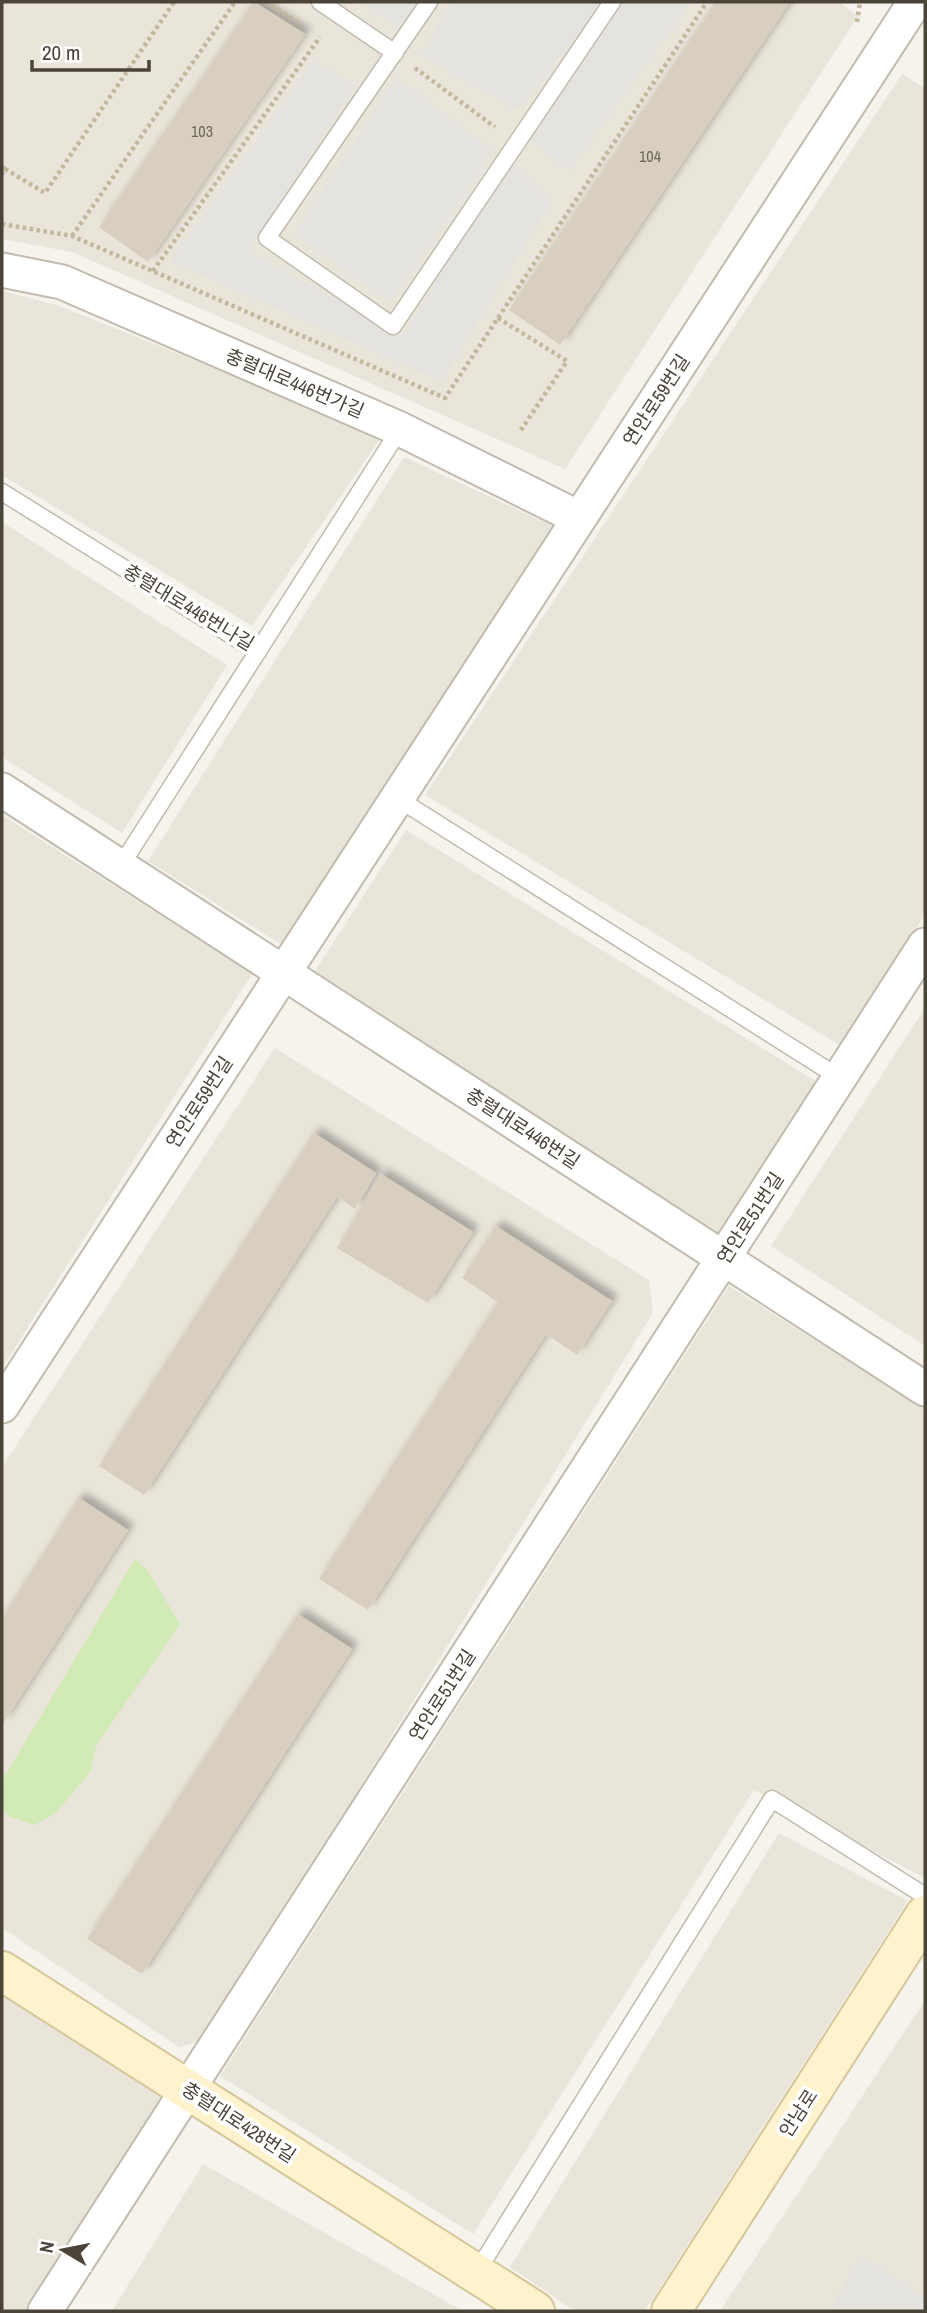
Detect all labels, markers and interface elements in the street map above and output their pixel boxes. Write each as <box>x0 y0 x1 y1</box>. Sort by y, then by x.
scale bar <box>32 28 149 72</box>
text: 20 m <box>42 38 80 67</box>
house number: 103 <box>191 120 213 142</box>
house number: 104 <box>639 145 661 167</box>
street label: 충렬대로446번가길 <box>222 342 368 424</box>
street label: 연안로59번길 <box>617 349 695 451</box>
street label: 충렬대로446번나길 <box>119 558 259 656</box>
street label: 연안로59번길 <box>160 1051 238 1153</box>
street label: 충렬대로446번길 <box>461 1081 585 1175</box>
street label: 연안로51번길 <box>711 1167 789 1269</box>
street label: 연안로51번길 <box>403 1644 481 1746</box>
street label: 충렬대로428번길 <box>177 2075 301 2169</box>
street label: 안남로 <box>773 2084 823 2142</box>
north arrow <box>28 2215 98 2285</box>
text: N <box>32 2239 60 2255</box>

